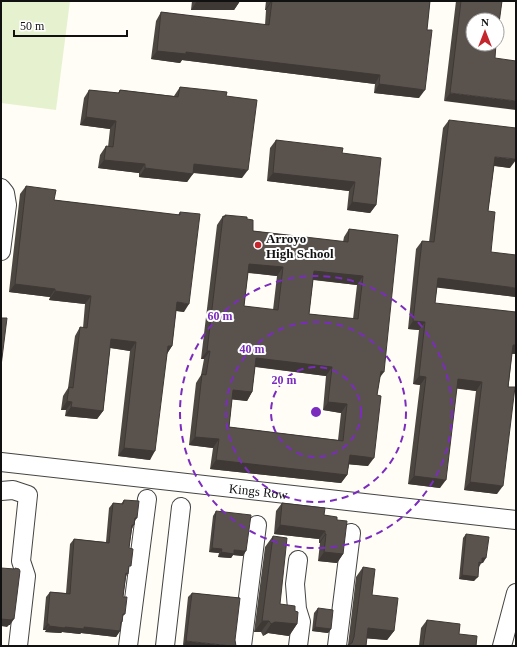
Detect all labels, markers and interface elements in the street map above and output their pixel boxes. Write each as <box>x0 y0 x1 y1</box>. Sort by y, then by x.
scale bar <box>14 12 127 38</box>
north arrow <box>465 12 505 52</box>
text: N <box>481 16 489 28</box>
text: 50 m <box>20 19 45 33</box>
place label: Arroyo High School <box>266 231 334 261</box>
marker: Arroyo High School <box>253 240 263 250</box>
text: 60 m <box>208 309 233 323</box>
text: 40 m <box>240 342 265 356</box>
text: 20 m <box>272 373 297 387</box>
centre of rings <box>309 405 323 419</box>
street label: Kings Row <box>228 481 289 502</box>

